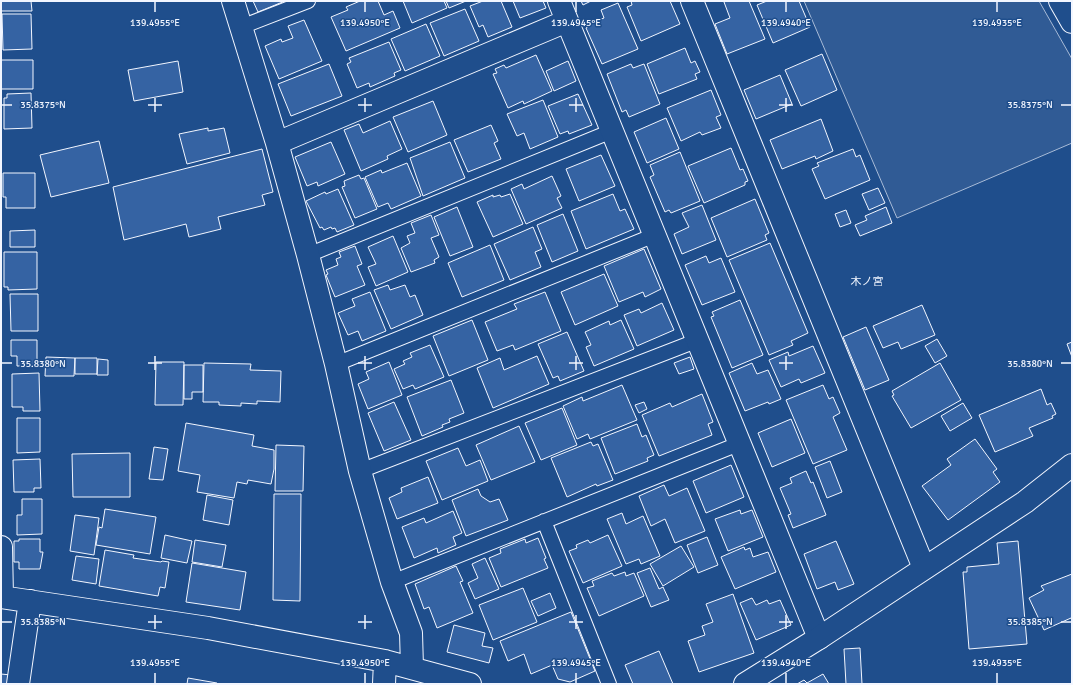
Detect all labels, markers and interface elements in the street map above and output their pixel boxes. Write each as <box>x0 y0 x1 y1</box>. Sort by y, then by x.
text: 139.4955°E <box>130 17 180 29</box>
text: 139.4950°E <box>340 17 390 29</box>
text: 139.4945°E <box>551 17 601 29</box>
text: 139.4940°E <box>761 17 811 29</box>
text: 139.4935°E <box>972 17 1022 29</box>
text: 35.8375°N <box>20 99 66 111</box>
text: 35.8375°N <box>1007 99 1053 111</box>
district label: 木ノ宮 <box>851 275 884 288</box>
text: 35.8380°N <box>20 358 66 370</box>
text: 35.8380°N <box>1007 358 1053 370</box>
text: 35.8385°N <box>20 616 66 628</box>
text: 35.8385°N <box>1007 616 1053 628</box>
text: 139.4955°E <box>130 657 180 669</box>
text: 139.4950°E <box>340 657 390 669</box>
text: 139.4945°E <box>551 657 601 669</box>
text: 139.4940°E <box>761 657 811 669</box>
text: 139.4935°E <box>972 657 1022 669</box>

